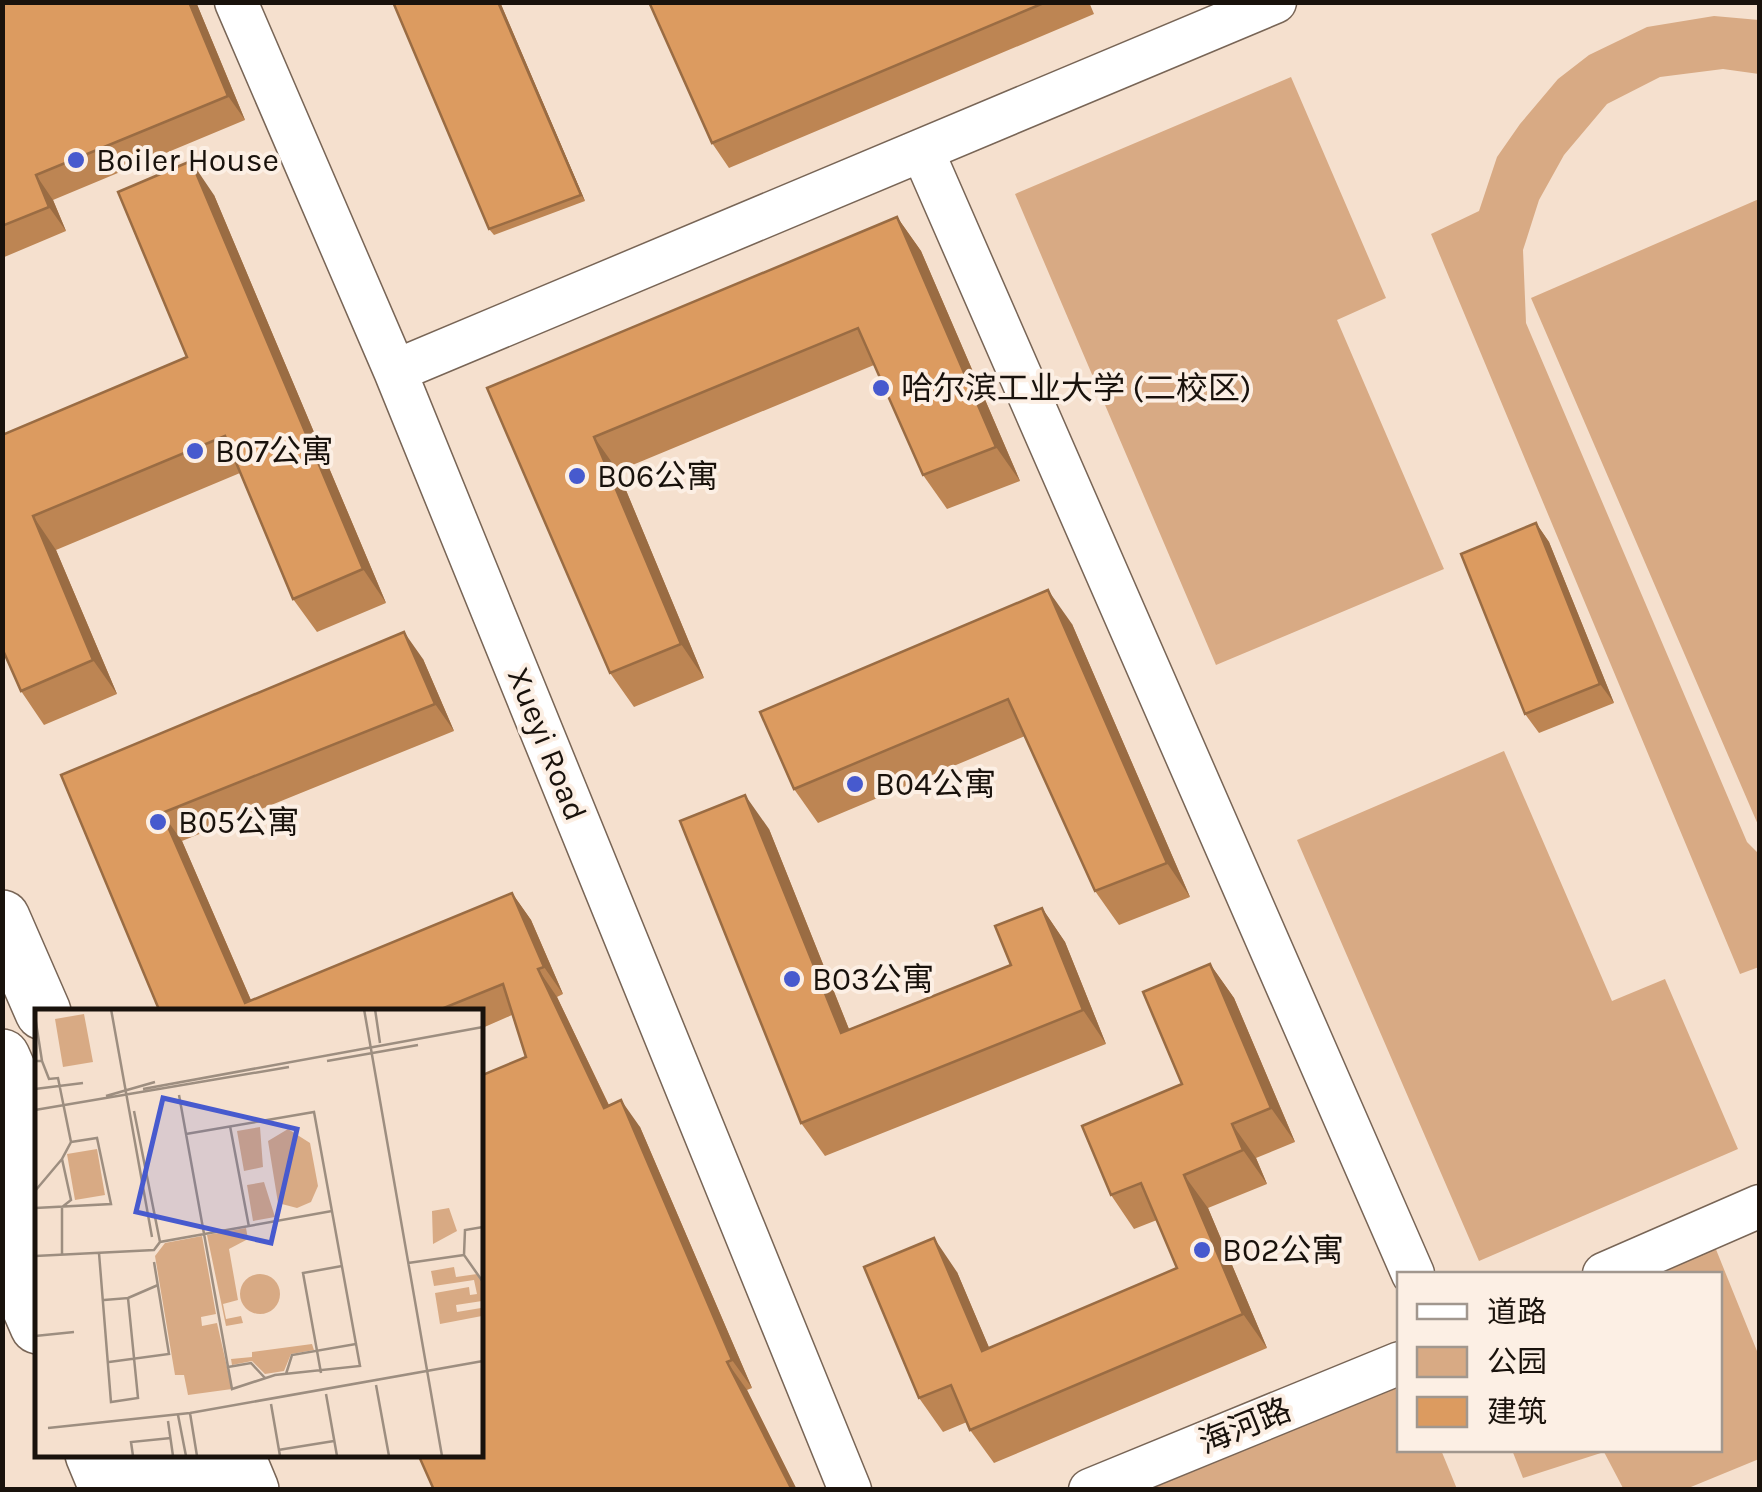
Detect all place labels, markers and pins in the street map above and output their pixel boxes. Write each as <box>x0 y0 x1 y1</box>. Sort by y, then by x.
place label: Boiler House <box>96 142 279 179</box>
marker: Boiler House <box>65 149 87 171</box>
place label: 哈尔滨工业大学 (二校区) <box>901 370 1251 407</box>
marker: 哈尔滨工业大学 (二校区) <box>870 377 892 399</box>
place label: B07公寓 <box>215 433 333 470</box>
marker: B07公寓 <box>184 440 206 462</box>
place label: B06公寓 <box>597 458 718 495</box>
marker: B06公寓 <box>566 465 588 487</box>
place label: B04公寓 <box>875 766 996 803</box>
marker: B04公寓 <box>844 773 866 795</box>
place label: B05公寓 <box>178 804 299 841</box>
marker: B05公寓 <box>147 811 169 833</box>
place label: B03公寓 <box>812 961 934 998</box>
marker: B03公寓 <box>781 968 803 990</box>
place label: B02公寓 <box>1222 1232 1343 1269</box>
marker: B02公寓 <box>1191 1239 1213 1261</box>

